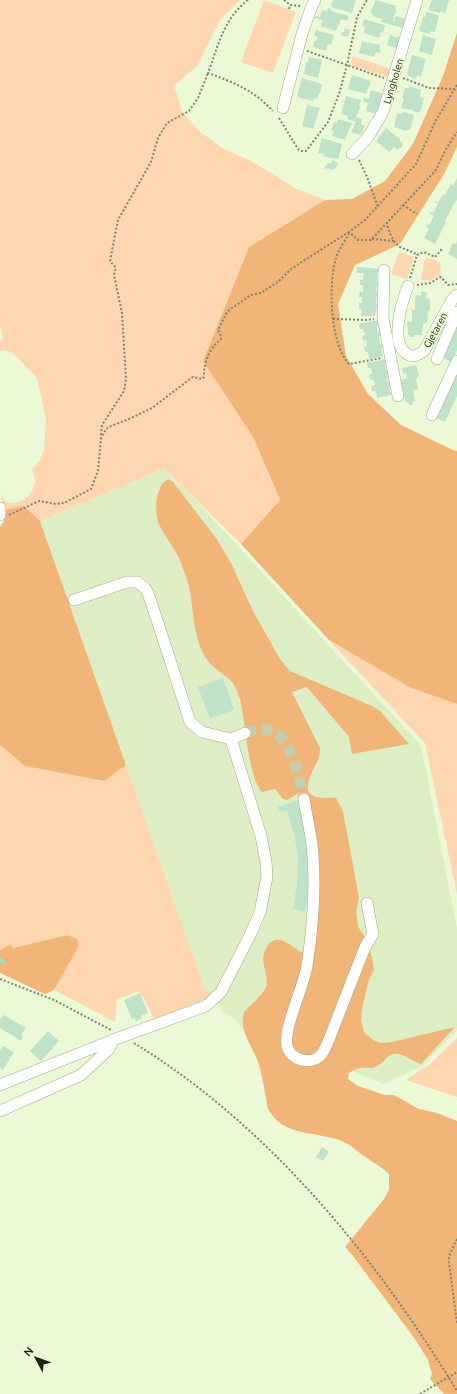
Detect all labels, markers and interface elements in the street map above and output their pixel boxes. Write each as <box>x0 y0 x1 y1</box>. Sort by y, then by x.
street label: Lyngholen <box>381 57 406 105</box>
street label: Gjetaren <box>421 311 450 350</box>
north arrow <box>16 1338 56 1378</box>
text: N <box>21 1344 36 1358</box>

